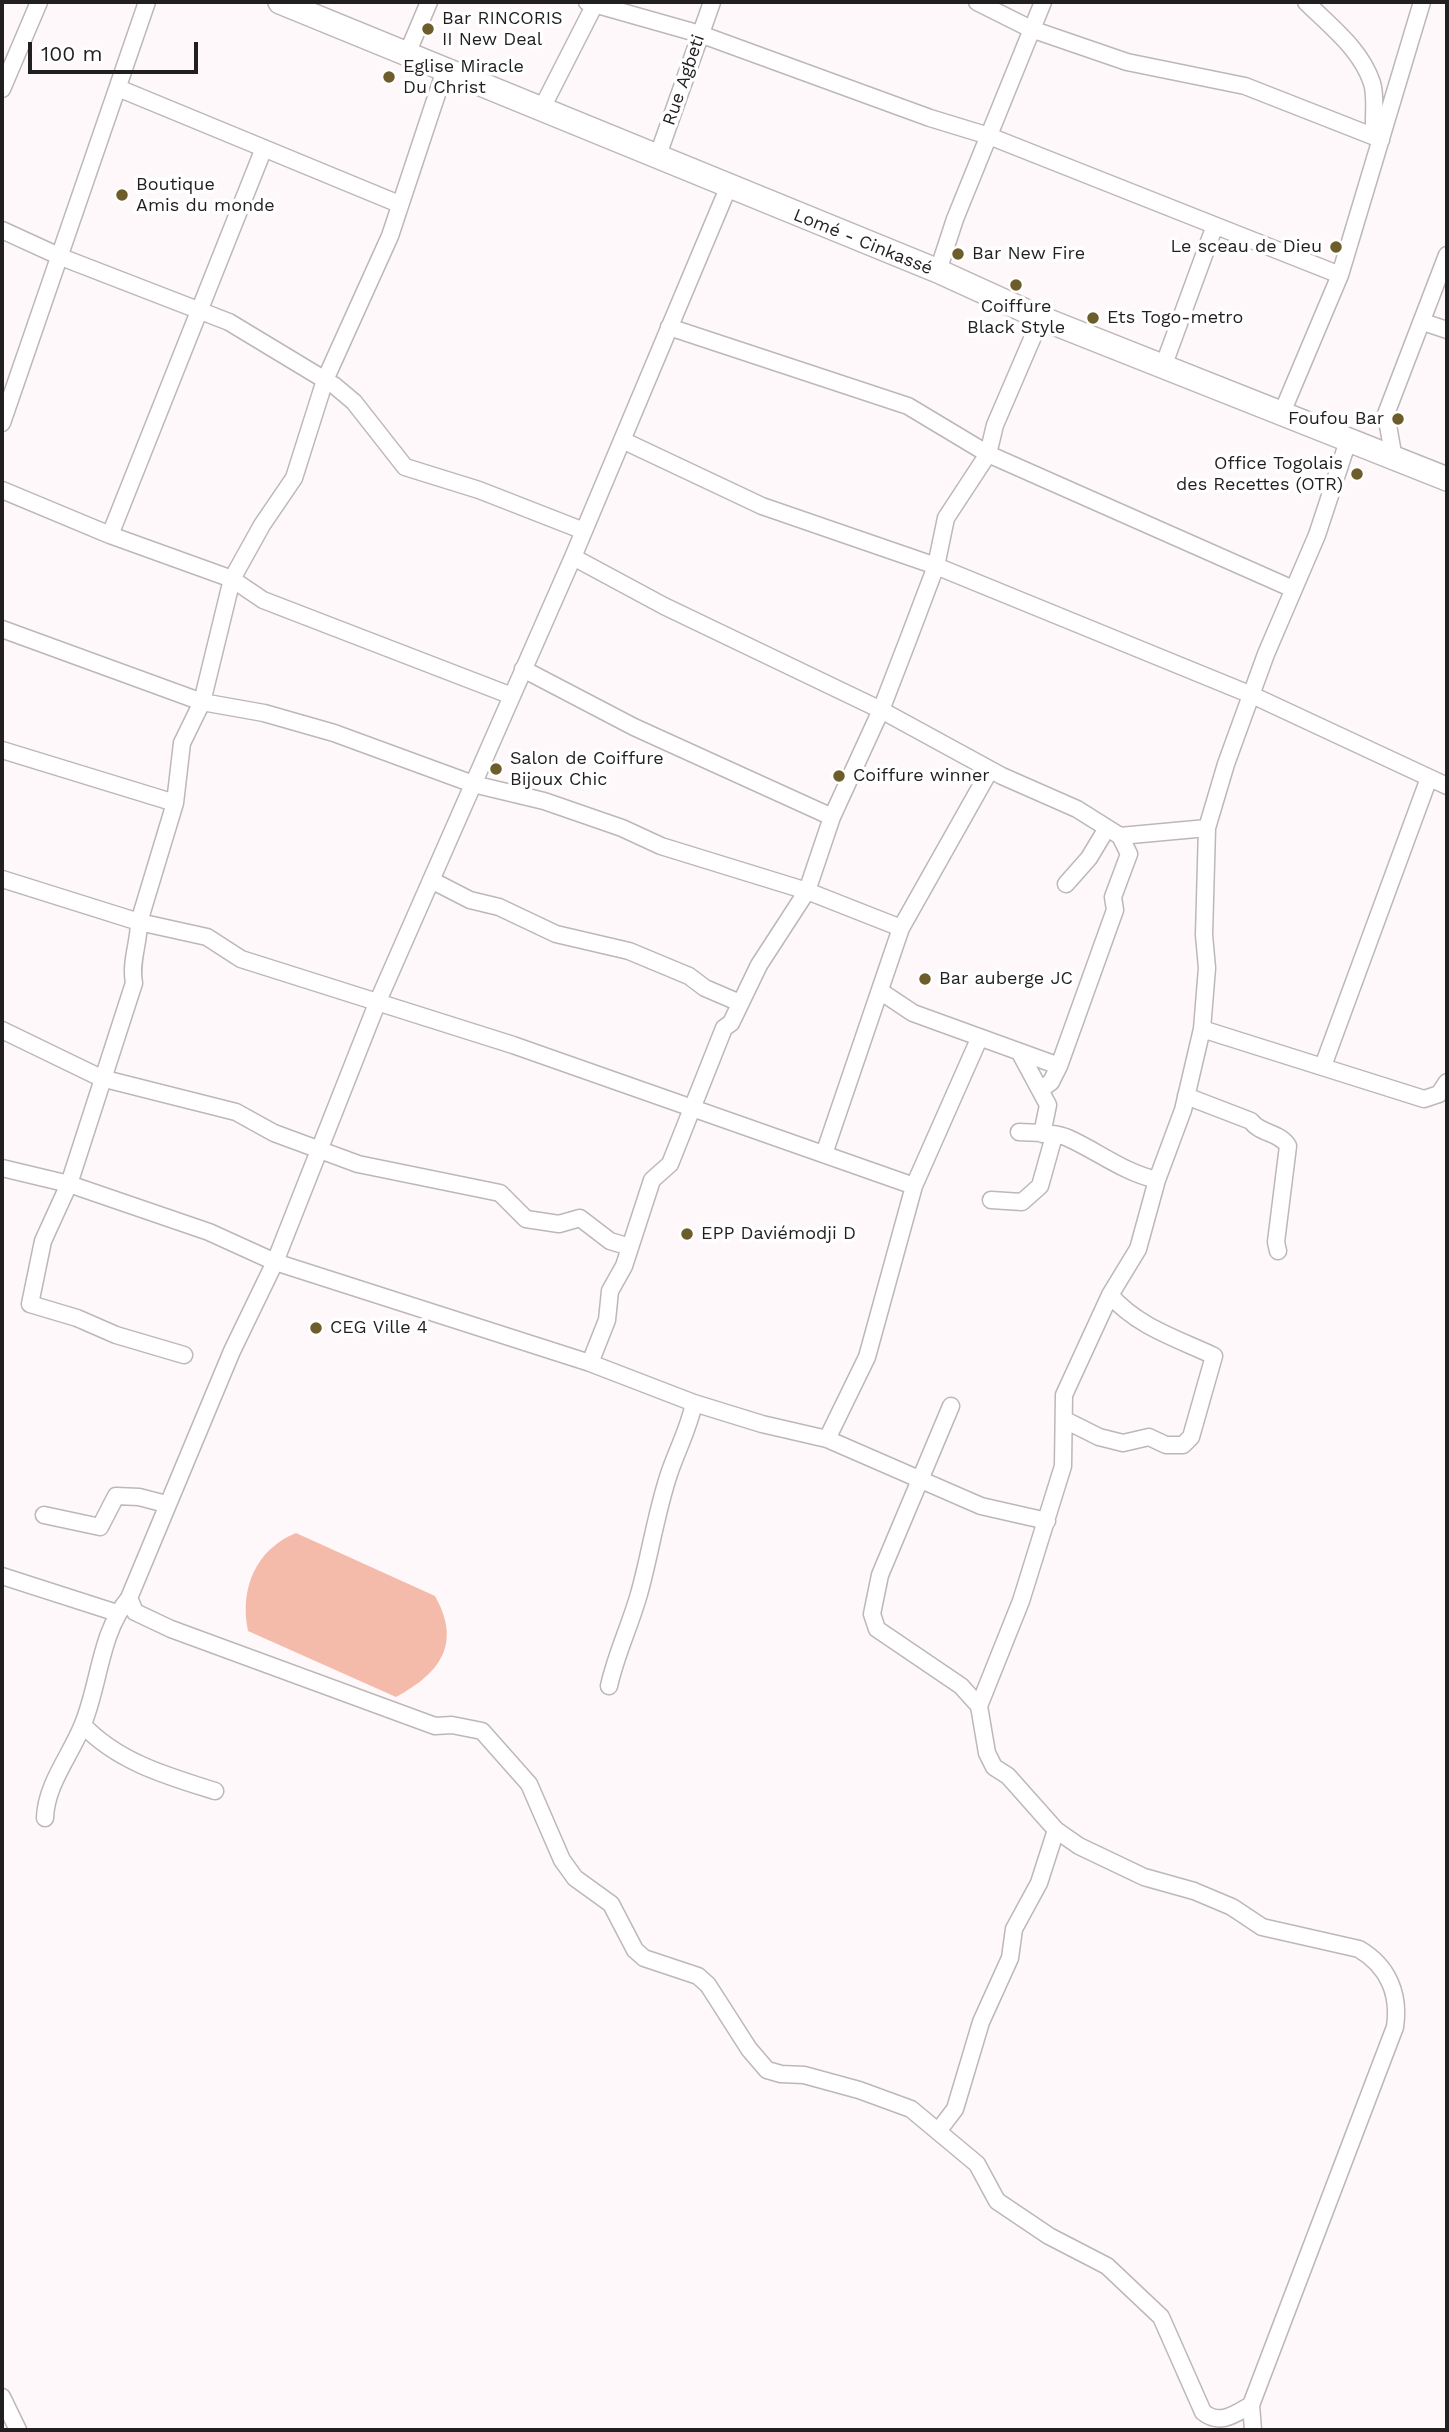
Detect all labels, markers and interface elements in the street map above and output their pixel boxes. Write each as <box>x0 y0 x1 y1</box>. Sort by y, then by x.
place label: Bar RINCORIS II New Deal <box>442 8 563 50</box>
marker: Bar RINCORIS II New Deal <box>420 21 436 37</box>
scale bar <box>32 28 201 72</box>
street label: Rue Agbeti <box>658 32 710 128</box>
text: 100 m <box>41 41 103 66</box>
place label: Eglise Miracle Du Christ <box>403 56 524 98</box>
marker: Eglise Miracle Du Christ <box>381 69 397 85</box>
place label: Boutique Amis du monde <box>136 174 275 216</box>
marker: Boutique Amis du monde <box>114 187 130 203</box>
street label: Lomé - Cinkassé <box>790 204 936 280</box>
place label: Le sceau de Dieu <box>1171 236 1322 258</box>
marker: Le sceau de Dieu <box>1328 239 1344 255</box>
place label: Bar New Fire <box>972 243 1085 265</box>
marker: Bar New Fire <box>950 246 966 262</box>
marker: Coiffure Black Style <box>1008 277 1024 293</box>
place label: Coiffure Black Style <box>967 296 1065 338</box>
place label: Ets Togo-metro <box>1107 307 1243 329</box>
marker: Ets Togo-metro <box>1085 310 1101 326</box>
place label: Foufou Bar <box>1288 408 1384 430</box>
marker: Foufou Bar <box>1390 411 1406 427</box>
place label: Office Togolais des Recettes (OTR) <box>1176 453 1343 496</box>
marker: Office Togolais des Recettes (OTR) <box>1349 466 1365 482</box>
place label: Salon de Coiffure Bijoux Chic <box>510 748 664 790</box>
marker: Salon de Coiffure Bijoux Chic <box>488 761 504 777</box>
place label: Coiffure winner <box>853 765 990 787</box>
marker: Coiffure winner <box>831 768 847 784</box>
place label: Bar auberge JC <box>939 968 1073 990</box>
marker: Bar auberge JC <box>917 971 933 987</box>
place label: EPP Daviémodji D <box>701 1223 856 1245</box>
marker: EPP Daviémodji D <box>679 1226 695 1242</box>
place label: CEG Ville 4 <box>330 1317 428 1339</box>
marker: CEG Ville 4 <box>308 1320 324 1336</box>

